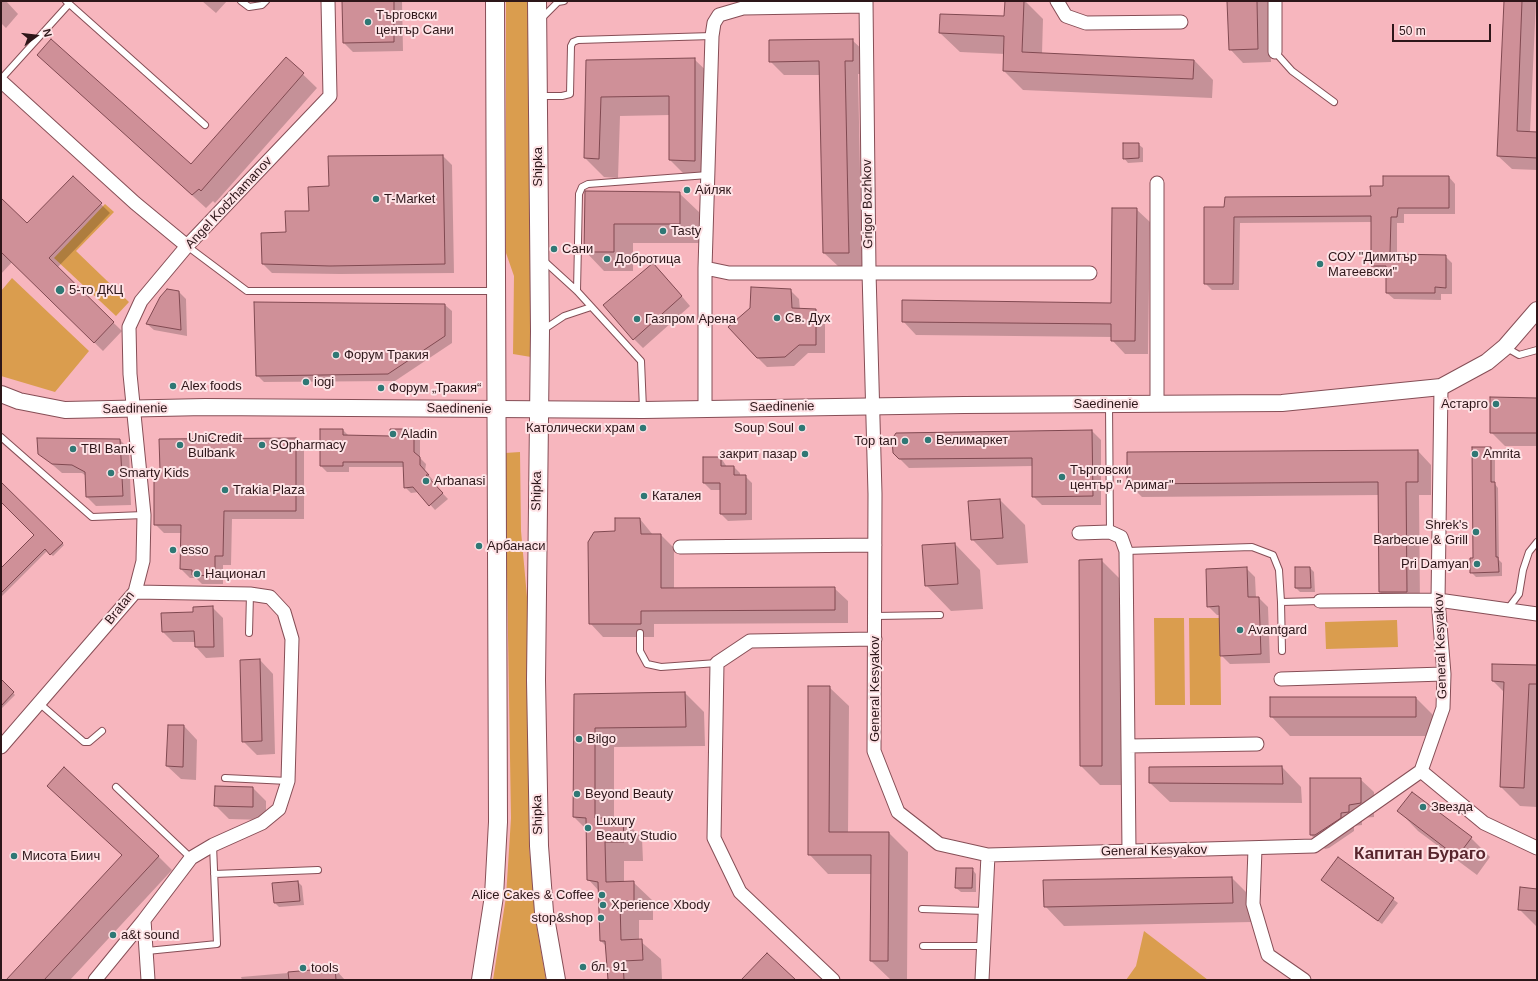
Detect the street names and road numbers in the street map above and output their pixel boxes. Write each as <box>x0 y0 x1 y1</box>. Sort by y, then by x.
street label: Shipka <box>530 147 546 187</box>
street label: Angel Kodzhamanov <box>182 154 276 252</box>
street label: Grigor Bozhkov <box>859 159 877 249</box>
street label: Saedinenie <box>1073 396 1139 412</box>
street label: Saedinenie <box>749 399 815 415</box>
street label: Saedinenie <box>102 401 168 417</box>
street label: Saedinenie <box>426 401 492 417</box>
street label: Shipka <box>529 471 545 511</box>
street label: Bratan <box>102 588 138 628</box>
street label: General Kesyakov <box>1431 593 1451 699</box>
street label: General Kesyakov <box>867 636 883 742</box>
street label: Shipka <box>530 795 546 835</box>
street label: General Kesyakov <box>1101 842 1207 860</box>

